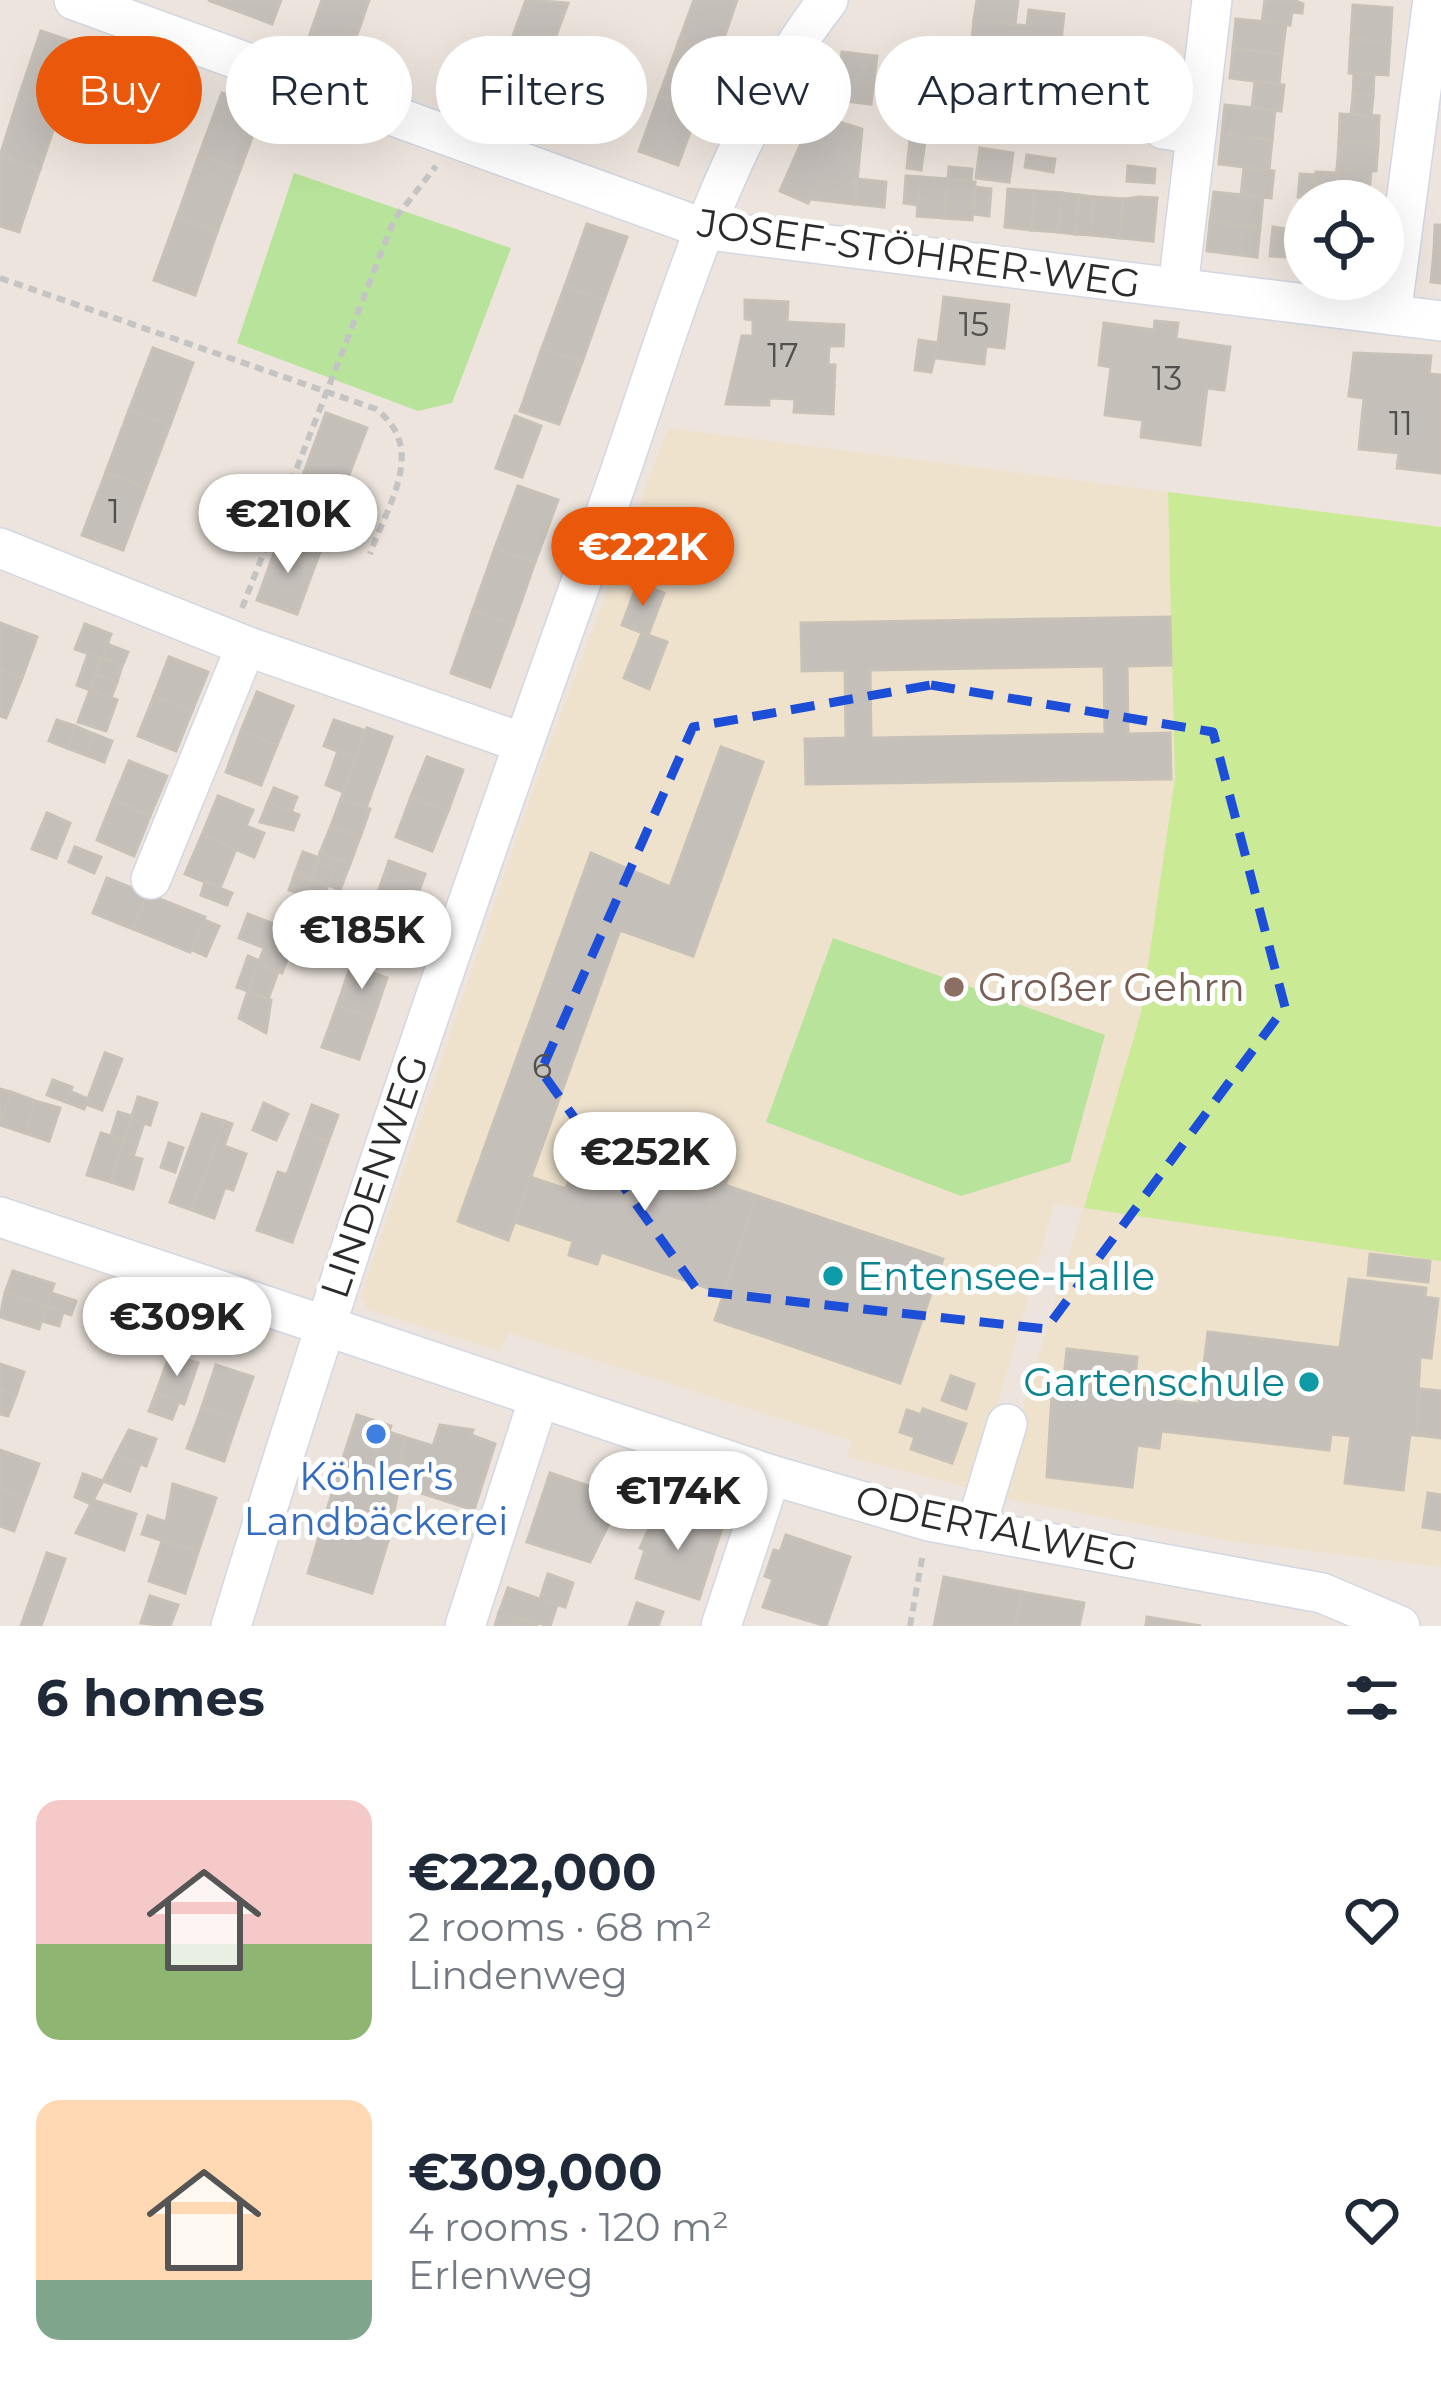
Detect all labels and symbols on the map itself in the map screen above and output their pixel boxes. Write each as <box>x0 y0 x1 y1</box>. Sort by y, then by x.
street label: JOSEF-STÖHRER-WEG <box>694 198 1144 308</box>
house number: 15 <box>959 304 989 344</box>
house number: 17 <box>767 335 799 375</box>
house number: 13 <box>1152 358 1182 398</box>
house number: 11 <box>1389 403 1413 443</box>
pin: €210K <box>204 474 372 576</box>
house number: 1 <box>108 491 120 531</box>
pin: €222K <box>559 507 727 609</box>
pin: €185K <box>278 890 446 992</box>
place label: Großer Gehrn <box>978 963 1245 1011</box>
marker: Großer Gehrn <box>941 974 967 1000</box>
house number: 6 <box>532 1046 552 1086</box>
street label: LINDENWEG <box>310 1048 438 1304</box>
pin: €252K <box>561 1112 729 1214</box>
place label: Entensee-Halle <box>857 1252 1155 1300</box>
marker: Entensee-Halle <box>820 1263 846 1289</box>
pin: €309K <box>93 1277 261 1379</box>
place label: Gartenschule <box>1023 1358 1285 1406</box>
marker: Gartenschule <box>1296 1369 1322 1395</box>
marker: Köhler's Landbäckerei <box>363 1421 389 1447</box>
pin: €174K <box>594 1451 762 1553</box>
place label: Köhler's Landbäckerei <box>243 1452 509 1545</box>
street label: ODERTALWEG <box>851 1475 1143 1581</box>

